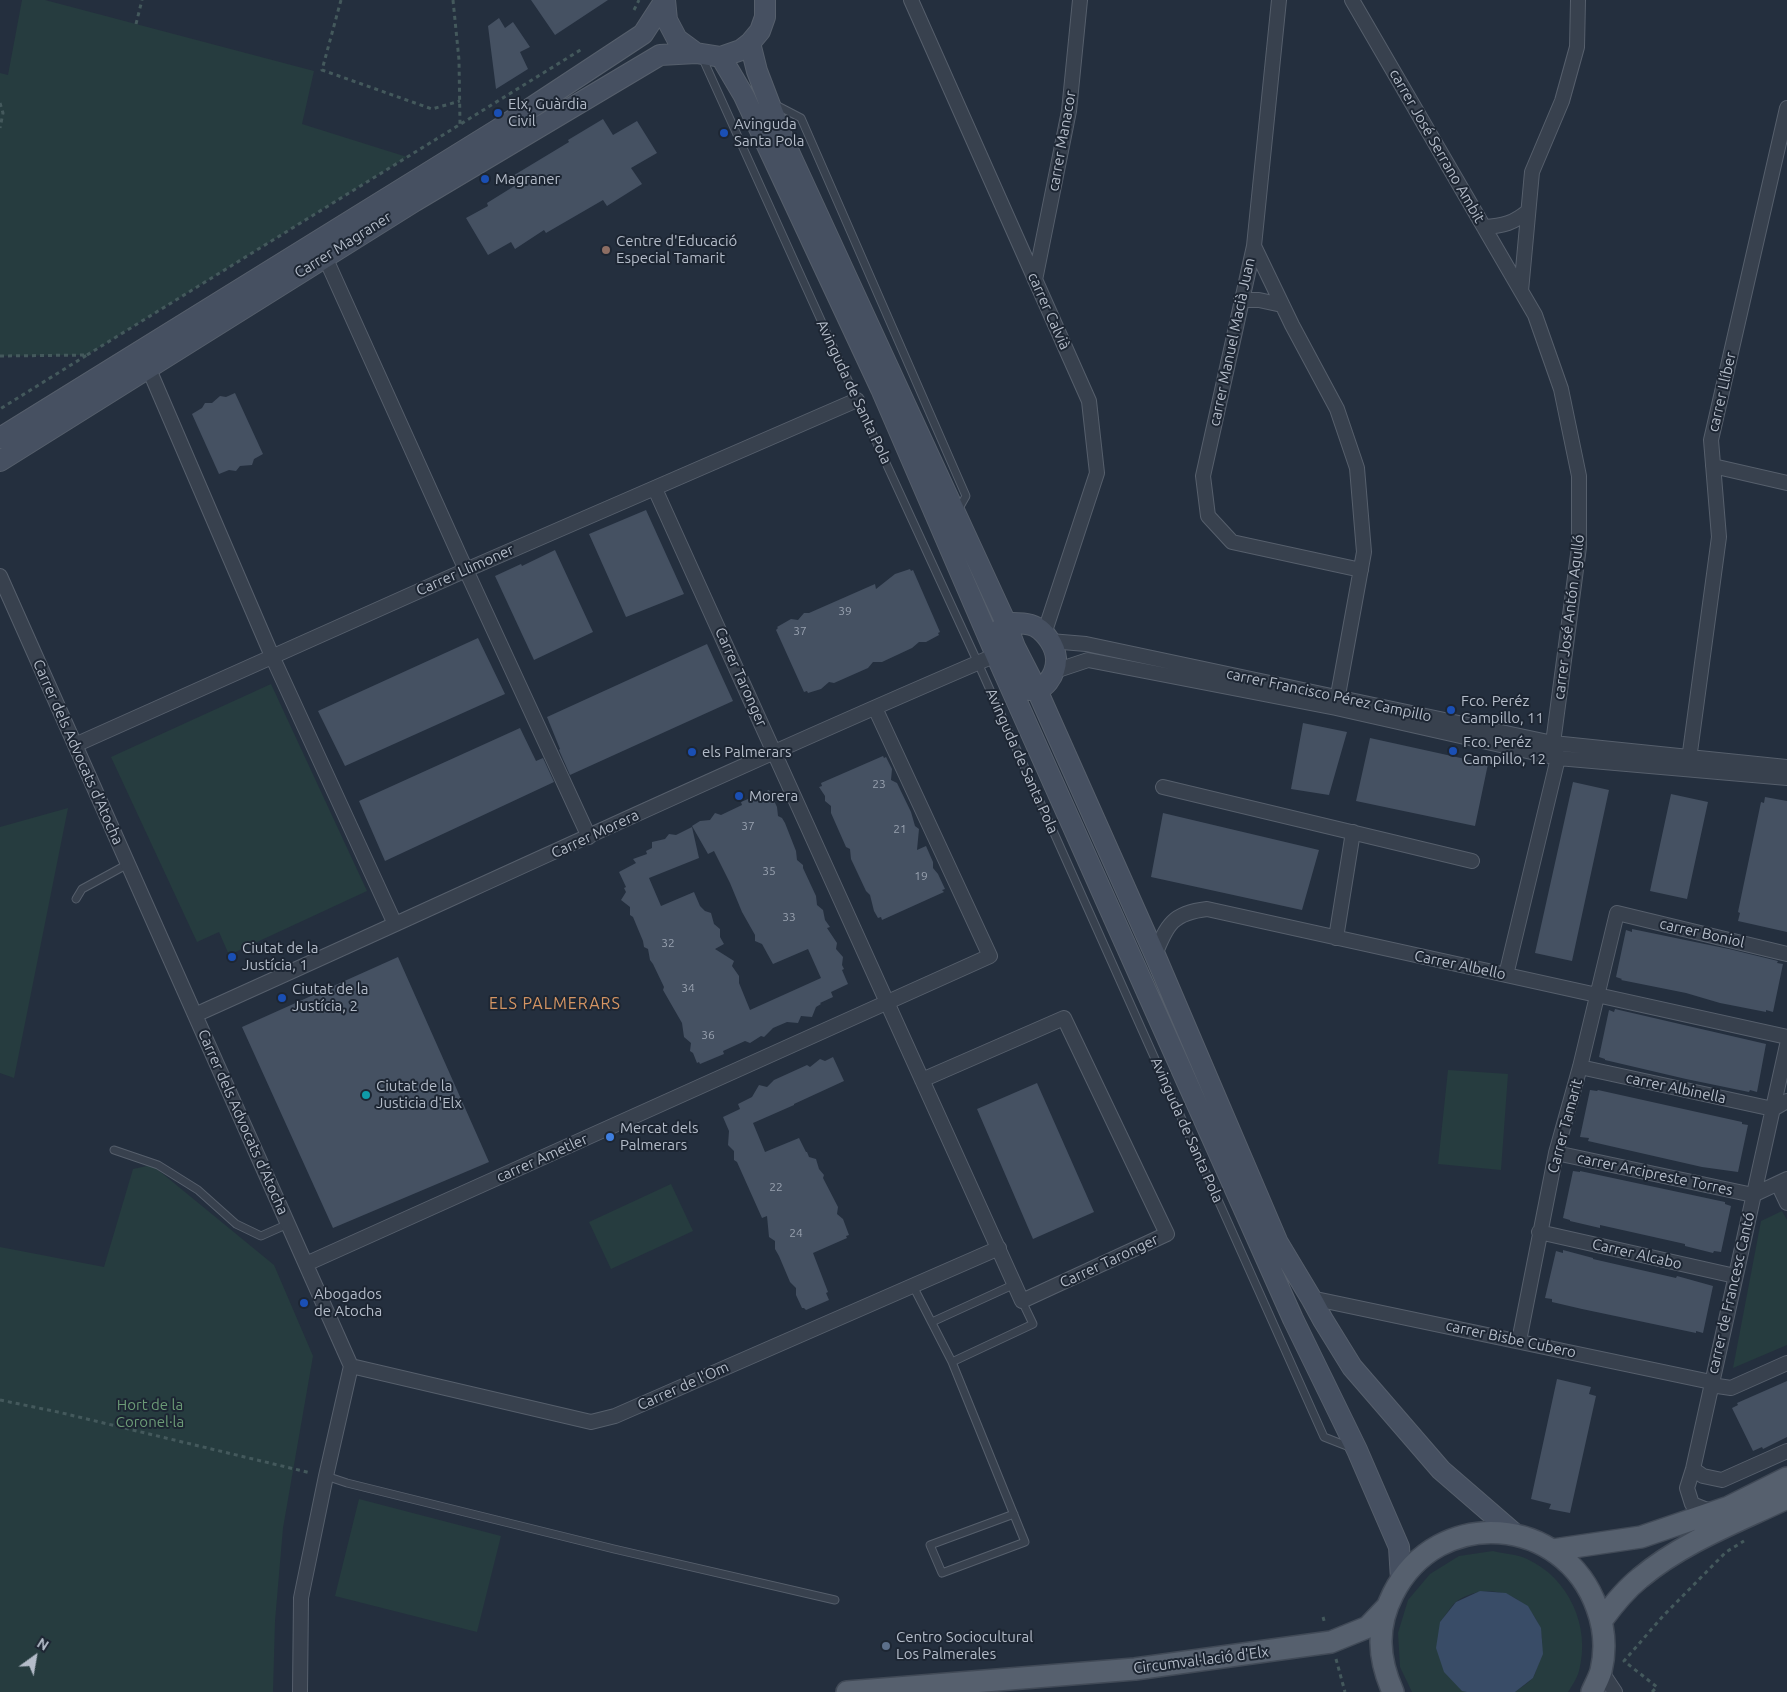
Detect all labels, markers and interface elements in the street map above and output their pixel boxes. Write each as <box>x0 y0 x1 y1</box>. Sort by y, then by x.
street label: carrer José Serrano Ambit <box>1386 66 1488 226</box>
street label: carrer Manacor <box>1044 89 1080 193</box>
place label: Elx, Guàrdia Civil <box>508 95 587 130</box>
marker: Elx, Guàrdia Civil <box>492 107 504 119</box>
place label: Avinguda Santa Pola <box>734 115 804 150</box>
marker: Avinguda Santa Pola <box>718 127 730 139</box>
place label: Magraner <box>495 170 560 188</box>
marker: Magraner <box>479 173 491 185</box>
street label: Carrer Magraner <box>291 208 395 282</box>
place label: Centre d'Educació Especial Tamarit <box>616 232 737 267</box>
marker: Centre d'Educació Especial Tamarit <box>600 244 612 256</box>
street label: carrer Manuel Macià Juan <box>1205 256 1259 428</box>
street label: carrer Calvià <box>1024 269 1074 353</box>
street label: Avinguda de Santa Pola <box>813 317 895 467</box>
street label: carrer Llíber <box>1704 350 1740 434</box>
street label: carrer José Antón Agulló <box>1550 533 1588 701</box>
street label: Carrer Llimoner <box>413 540 517 600</box>
house number: 39 <box>838 604 852 618</box>
house number: 37 <box>793 624 807 638</box>
street label: Carrer Taronger <box>711 625 771 729</box>
street label: Carrer dels Advocats d'Atocha <box>29 657 127 847</box>
street label: carrer Francisco Pérez Campillo <box>1225 664 1433 726</box>
street label: Avinguda de Santa Pola <box>982 686 1062 836</box>
place label: Fco. Peréz Campillo, 11 <box>1461 692 1544 727</box>
marker: Fco. Peréz Campillo, 11 <box>1445 704 1457 716</box>
place label: Fco. Peréz Campillo, 12 <box>1463 733 1546 768</box>
place label: els Palmerars <box>702 743 791 761</box>
marker: Fco. Peréz Campillo, 12 <box>1447 745 1459 757</box>
marker: els Palmerars <box>686 746 698 758</box>
house number: 23 <box>872 777 886 791</box>
place label: Morera <box>749 787 798 805</box>
marker: Morera <box>733 790 745 802</box>
street label: Carrer Morera <box>548 806 642 862</box>
house number: 37 <box>741 819 755 833</box>
house number: 21 <box>893 822 907 836</box>
house number: 35 <box>762 864 776 878</box>
house number: 19 <box>914 869 928 883</box>
house number: 33 <box>782 910 796 924</box>
street label: carrer Boniol <box>1658 914 1746 952</box>
house number: 32 <box>661 936 675 950</box>
place label: Ciutat de la Justícia, 1 <box>242 939 318 974</box>
street label: Carrer Albello <box>1413 947 1507 983</box>
marker: Ciutat de la Justícia, 1 <box>226 951 238 963</box>
place label: Ciutat de la Justícia, 2 <box>292 980 368 1015</box>
house number: 34 <box>681 981 695 995</box>
marker: Ciutat de la Justícia, 2 <box>276 992 288 1004</box>
district label: ELS PALMERARS <box>487 994 623 1014</box>
street label: Carrer dels Advocats d'Atocha <box>194 1027 292 1217</box>
house number: 36 <box>701 1028 715 1042</box>
street label: Avinguda de Santa Pola <box>1147 1055 1227 1205</box>
street label: carrer Albinella <box>1624 1069 1728 1107</box>
place label: Ciutat de la Justicia d'Elx <box>376 1077 462 1112</box>
street label: Carrer Tamarit <box>1544 1077 1586 1175</box>
marker: Ciutat de la Justicia d'Elx <box>360 1089 372 1101</box>
place label: Mercat dels Palmerars <box>620 1119 698 1154</box>
street label: carrer Ametler <box>494 1130 590 1186</box>
marker: Mercat dels Palmerars <box>604 1131 616 1143</box>
street label: carrer Arcipreste Torres <box>1575 1149 1735 1199</box>
house number: 22 <box>769 1180 783 1194</box>
street label: carrer de Francesc Cantó <box>1704 1210 1758 1376</box>
house number: 24 <box>789 1226 803 1240</box>
street label: Carrer Taronger <box>1057 1230 1161 1292</box>
street label: Carrer Alcabo <box>1590 1235 1684 1273</box>
place label: Abogados de Atocha <box>314 1285 382 1320</box>
marker: Abogados de Atocha <box>298 1297 310 1309</box>
street label: carrer Bisbe Cubero <box>1444 1316 1578 1362</box>
street label: Carrer de l'Om <box>635 1358 731 1414</box>
park label: Hort de la Coronel·la <box>116 1396 184 1431</box>
place label: Centro Sociocultural Los Palmerales <box>896 1628 1033 1663</box>
north arrow <box>10 1632 60 1682</box>
text: N <box>34 1635 52 1654</box>
marker: Centro Sociocultural Los Palmerales <box>880 1640 892 1652</box>
street label: Circumval·lació d'Elx <box>1132 1643 1270 1677</box>

